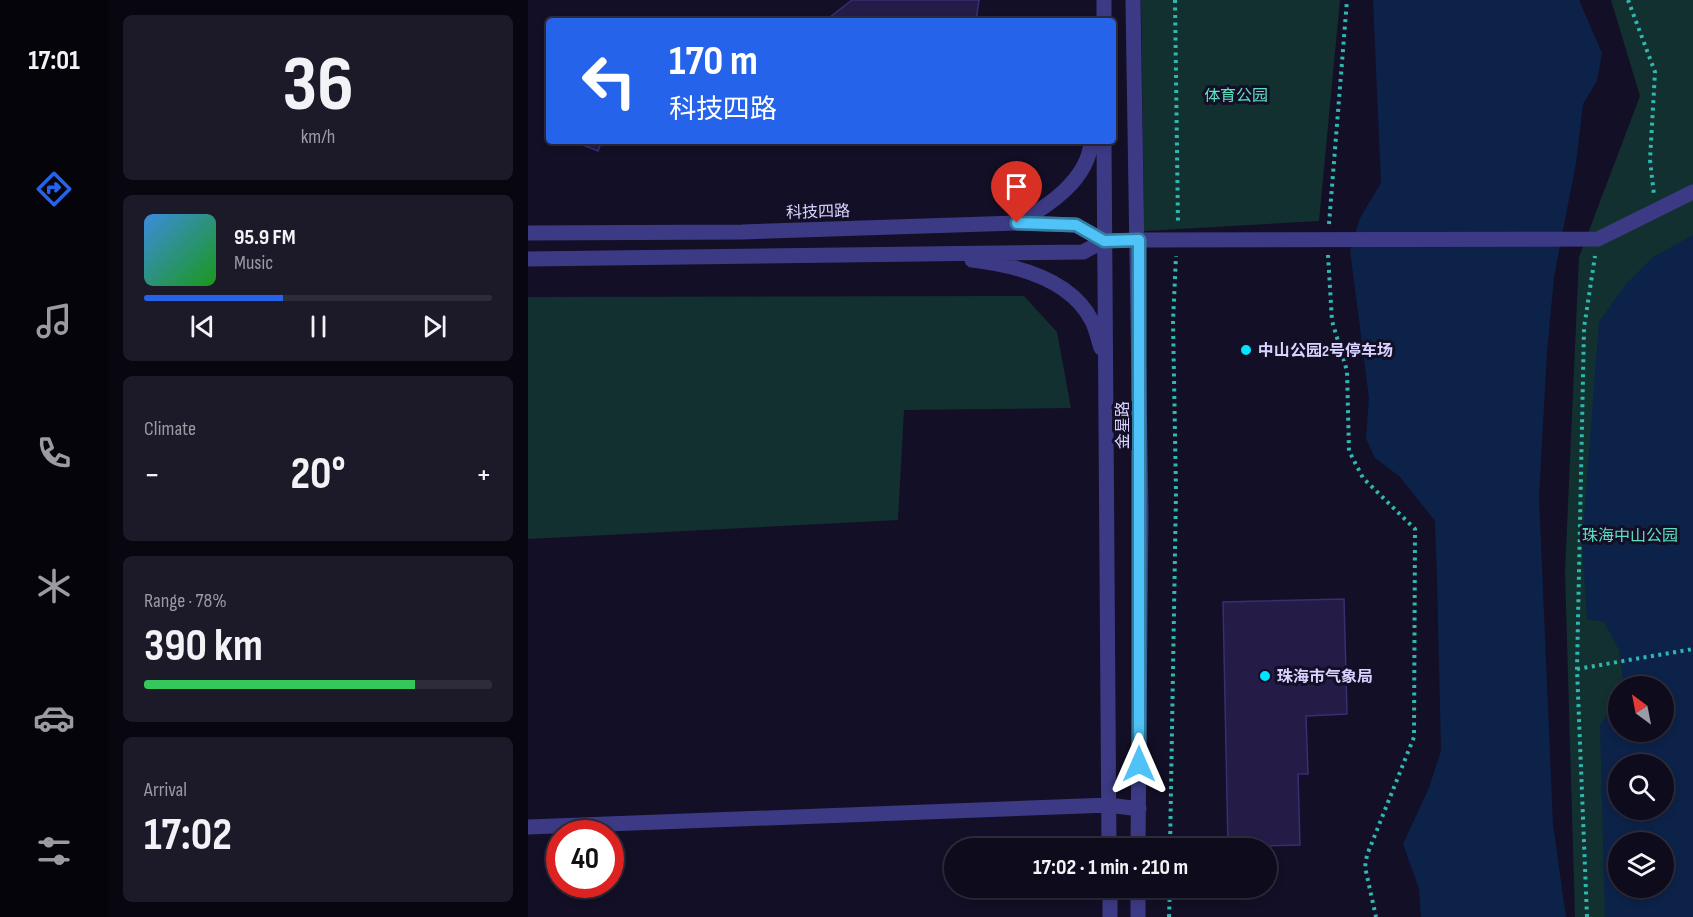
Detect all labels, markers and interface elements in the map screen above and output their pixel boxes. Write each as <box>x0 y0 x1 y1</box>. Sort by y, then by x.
text: 170 m <box>669 36 758 87</box>
text: 36 <box>282 39 354 132</box>
icon: left <box>570 42 648 120</box>
text: 17:01 <box>28 45 80 77</box>
park label: 体育公园 <box>1204 87 1268 106</box>
text: 科技四路 <box>669 94 777 126</box>
text: km/h <box>301 125 335 149</box>
pin <box>991 161 1042 223</box>
icon: directions <box>33 168 75 210</box>
icon: arrive <box>1000 170 1033 203</box>
street label: 科技四路 <box>786 202 850 223</box>
text: 95.9 FM <box>234 224 296 251</box>
text: Music <box>234 251 273 275</box>
icon: music <box>33 300 75 342</box>
icon: previous <box>186 310 219 343</box>
icon: pause <box>302 310 335 343</box>
icon: next <box>418 310 451 343</box>
place label: 中山公园2号停车场 <box>1258 342 1393 361</box>
marker: 中山公园2号停车场 <box>1239 343 1253 357</box>
street label: 金星路 <box>1114 401 1133 449</box>
text: Climate <box>144 417 196 441</box>
icon: phone <box>33 432 75 474</box>
text: 20° <box>290 447 346 502</box>
text: − <box>144 455 160 495</box>
text: + <box>476 455 492 495</box>
park label: 珠海中山公园 <box>1582 527 1678 546</box>
icon: climate <box>33 565 75 607</box>
text: Range · 78% <box>144 589 227 613</box>
text: 390 km <box>144 619 263 674</box>
place label: 珠海市气象局 <box>1277 668 1373 687</box>
marker: 珠海市气象局 <box>1258 669 1272 683</box>
north arrow <box>1608 676 1674 742</box>
map controls <box>1608 676 1674 898</box>
icon: car <box>33 697 75 739</box>
position arrow <box>1107 732 1171 796</box>
button: search <box>1608 754 1674 820</box>
text: Arrival <box>144 778 187 802</box>
text: 17:02 <box>144 808 232 863</box>
speed limit sign: 40 <box>546 820 624 898</box>
icon: filters <box>33 830 75 872</box>
button: layers <box>1608 832 1674 898</box>
text: 17:02 · 1 min · 210 m <box>1033 854 1188 881</box>

